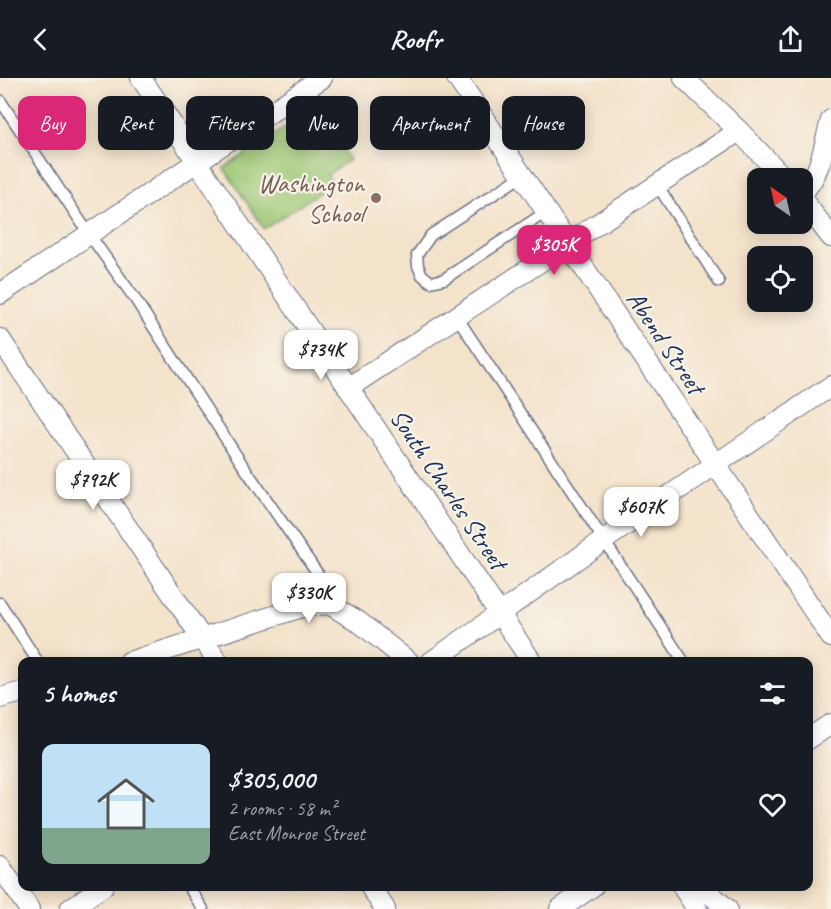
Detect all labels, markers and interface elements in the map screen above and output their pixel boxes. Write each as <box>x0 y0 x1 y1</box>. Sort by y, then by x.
text: Roofr <box>390 22 441 56</box>
icon: back <box>24 23 57 56</box>
icon: share <box>774 23 807 56</box>
chip: Buy <box>18 96 86 150</box>
chip: Rent <box>98 96 174 150</box>
chip: Filters <box>186 96 274 150</box>
chip: New <box>286 96 358 150</box>
chip: Apartment <box>370 96 490 150</box>
chip: House <box>502 96 585 150</box>
place label: Washington School <box>258 167 369 230</box>
north arrow <box>747 168 813 234</box>
map controls <box>747 168 813 312</box>
marker: Washington School <box>369 191 383 205</box>
pin: $305K <box>512 225 596 276</box>
text: $305K <box>531 232 577 257</box>
button: locate <box>747 246 813 312</box>
street label: Abend Street <box>619 284 714 403</box>
pin: $734K <box>279 330 363 381</box>
text: $734K <box>298 337 344 362</box>
street label: South Charles Street <box>383 403 516 579</box>
pin: $792K <box>51 460 135 511</box>
text: $792K <box>70 467 116 492</box>
pin: $607K <box>599 487 683 538</box>
text: $607K <box>618 494 664 519</box>
pin: $330K <box>267 573 351 624</box>
text: $330K <box>286 580 332 605</box>
text: 5 homes <box>42 677 115 710</box>
icon: filters <box>756 677 789 710</box>
text: $305,000 <box>228 763 315 796</box>
icon: home <box>90 768 162 840</box>
icon: heart <box>756 788 789 821</box>
text: 2 rooms · 58 m² <box>228 796 336 821</box>
text: East Monroe Street <box>228 821 365 846</box>

